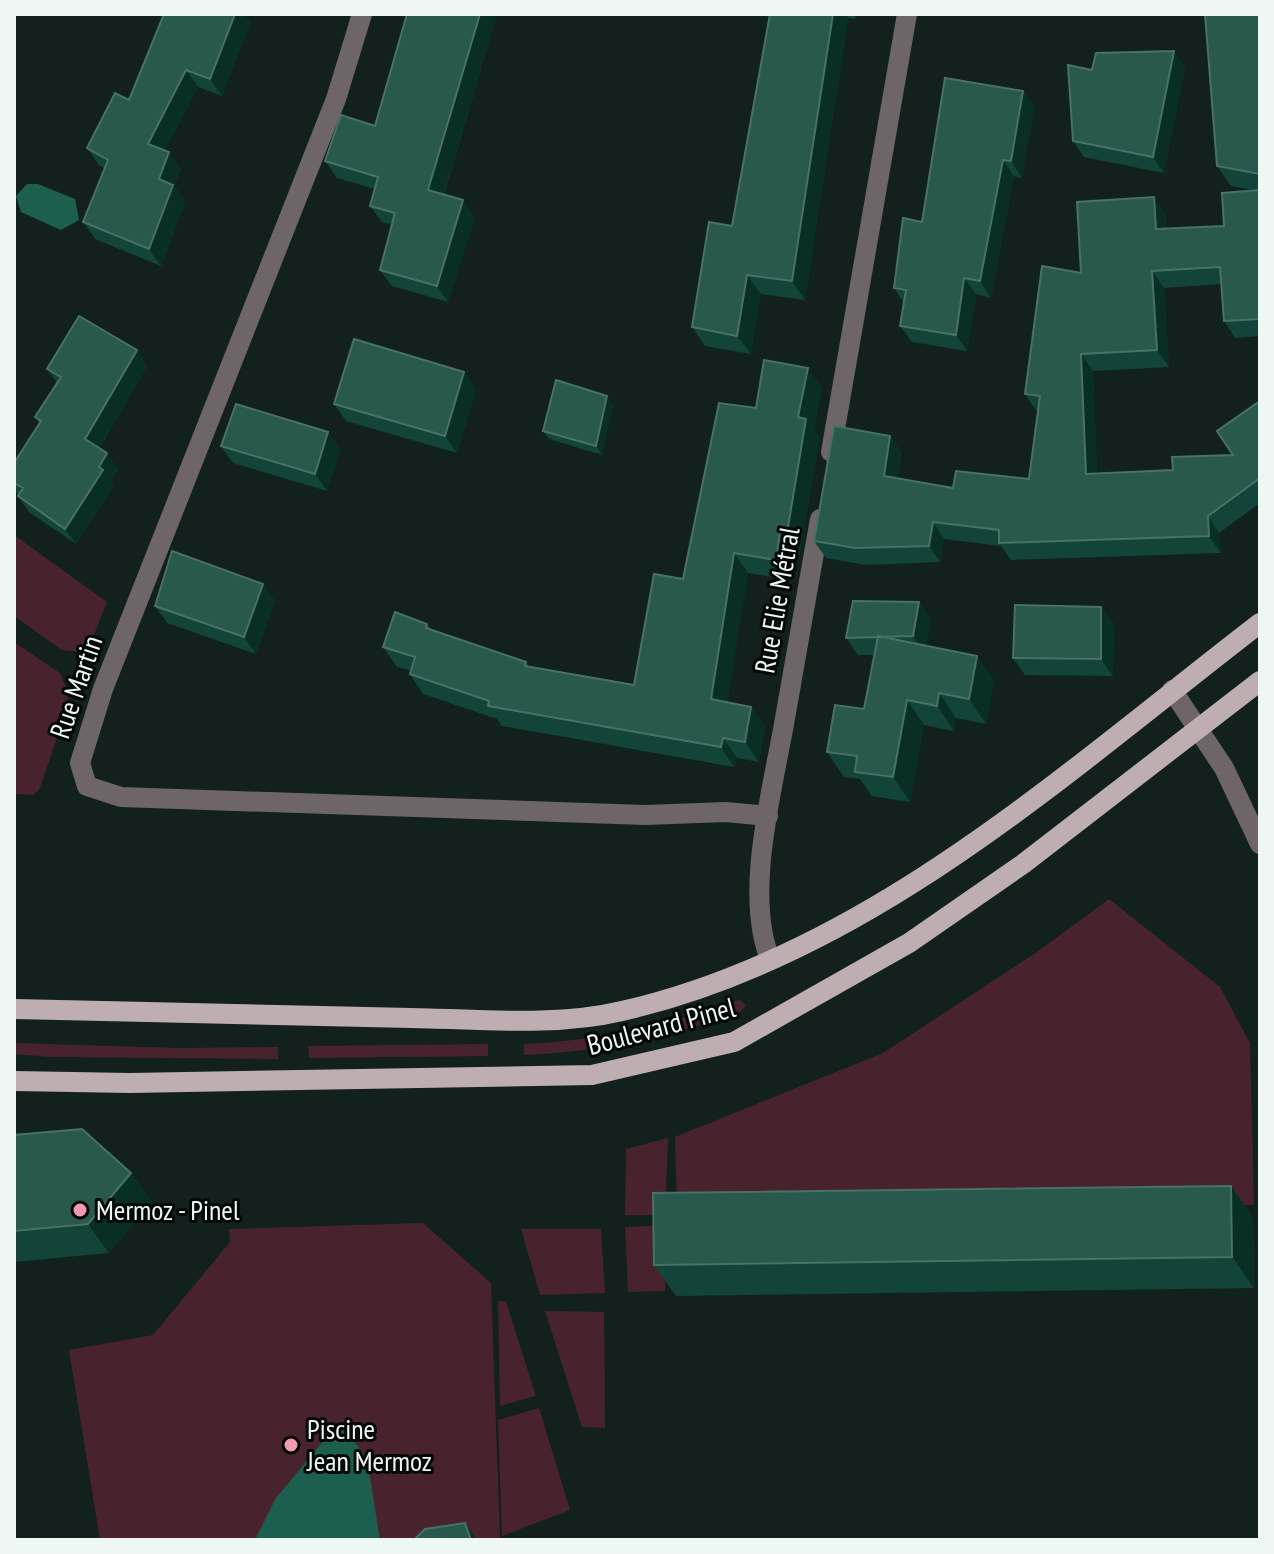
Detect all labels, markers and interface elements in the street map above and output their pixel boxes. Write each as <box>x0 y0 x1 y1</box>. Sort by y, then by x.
street label: Rue Elie Métral <box>745 524 808 676</box>
street label: Rue Martin <box>41 630 110 743</box>
street label: Boulevard Pinel <box>583 988 739 1063</box>
place label: Mermoz - Pinel <box>96 1191 240 1228</box>
marker: Mermoz - Pinel <box>71 1201 89 1219</box>
place label: Piscine Jean Mermoz <box>306 1410 432 1479</box>
marker: Piscine Jean Mermoz <box>282 1436 300 1454</box>

